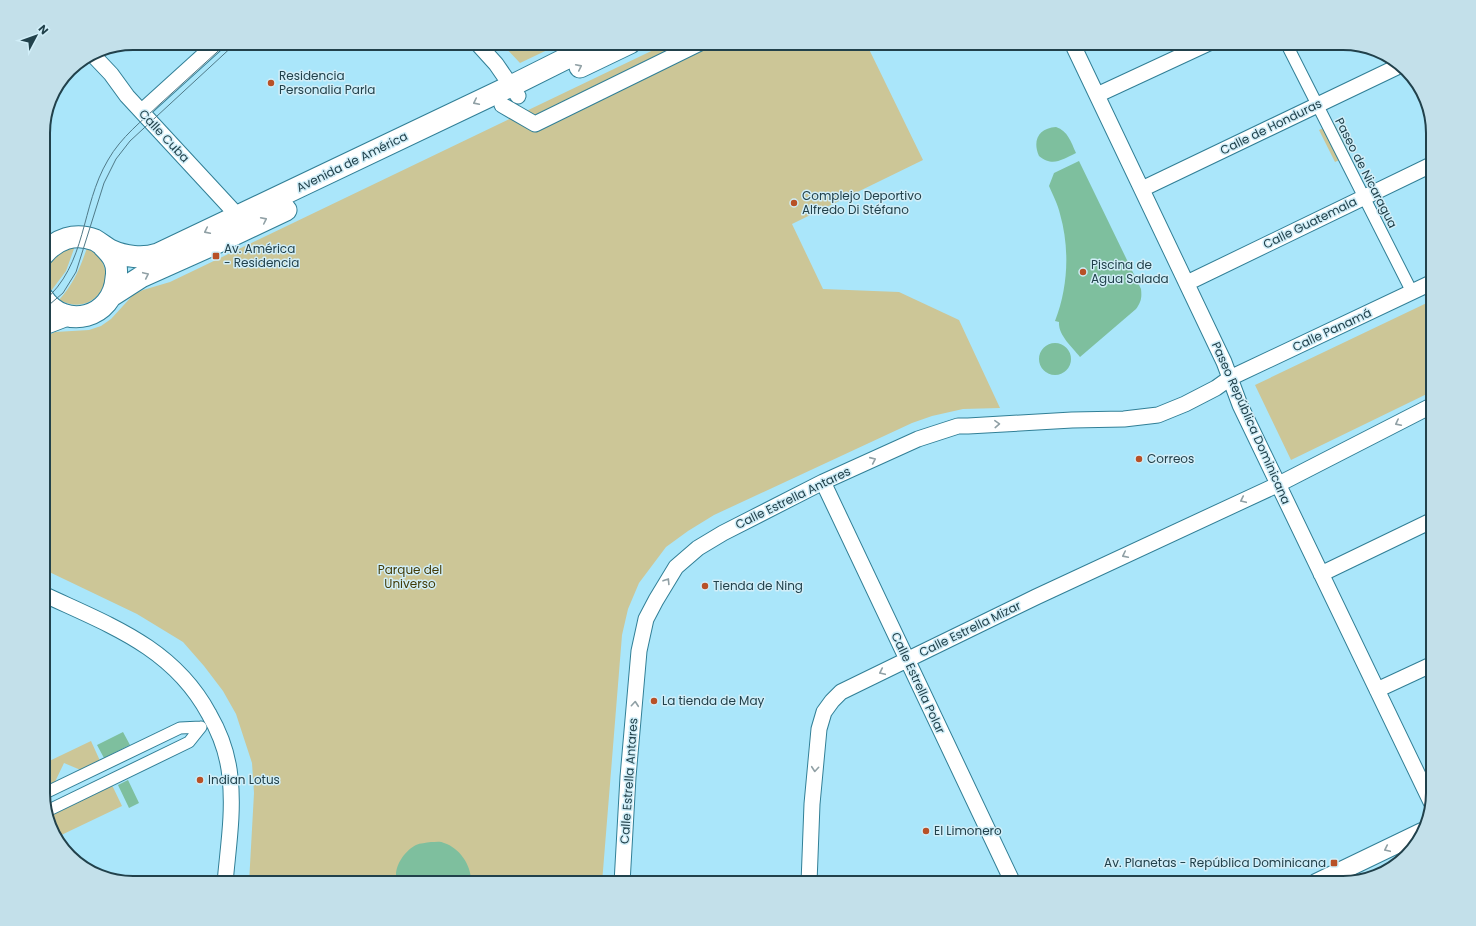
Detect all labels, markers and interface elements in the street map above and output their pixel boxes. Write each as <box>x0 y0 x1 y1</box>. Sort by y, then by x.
north arrow <box>16 16 56 56</box>
text: N <box>35 21 52 38</box>
one-way arrow <box>574 64 582 72</box>
place label: Residencia Personalia Parla <box>279 67 375 98</box>
marker: Residencia Personalia Parla <box>266 78 276 88</box>
street label: Calle de Honduras <box>1217 95 1324 159</box>
one-way arrow <box>473 97 480 105</box>
street label: Calle Cuba <box>135 105 193 166</box>
street label: Paseo de Nicaragua <box>1331 115 1402 231</box>
street label: Avenida de América <box>293 127 410 196</box>
place label: Complejo Deportivo Alfredo Di Stéfano <box>802 187 922 218</box>
street label: Calle Guatemala <box>1260 192 1360 253</box>
marker: Complejo Deportivo Alfredo Di Stéfano <box>789 198 799 208</box>
one-way arrow <box>260 217 267 225</box>
one-way arrow <box>204 226 211 234</box>
place label: Av. América - Residencia <box>224 240 299 271</box>
marker: Av. América - Residencia <box>211 251 221 261</box>
place label: Piscina de Agua Salada <box>1091 256 1169 287</box>
marker: Piscina de Agua Salada <box>1078 267 1088 277</box>
one-way arrow <box>142 272 149 280</box>
street label: Calle Panamá <box>1290 304 1374 355</box>
street label: Paseo República Dominicana <box>1208 339 1295 507</box>
one-way arrow <box>1395 418 1402 426</box>
one-way arrow <box>994 420 1000 428</box>
place label: Correos <box>1147 450 1194 467</box>
marker: Correos <box>1134 454 1144 464</box>
one-way arrow <box>870 456 877 464</box>
street label: Calle Estrella Antares <box>732 462 853 533</box>
one-way arrow <box>1240 495 1247 503</box>
one-way arrow <box>1122 551 1130 558</box>
park label: Parque del Universo <box>378 561 442 592</box>
place label: Tienda de Ning <box>713 577 803 594</box>
one-way arrow <box>663 578 670 585</box>
marker: Tienda de Ning <box>700 581 710 591</box>
street label: Calle Estrella Mizar <box>916 596 1024 661</box>
street label: Calle Estrella Polar <box>887 629 950 737</box>
one-way arrow <box>878 667 886 675</box>
place label: La tienda de May <box>662 692 765 709</box>
marker: La tienda de May <box>649 696 659 706</box>
one-way arrow <box>630 701 639 708</box>
street label: Calle Estrella Antares <box>616 717 641 845</box>
one-way arrow <box>811 766 820 772</box>
place label: Indian Lotus <box>208 771 280 788</box>
marker: Indian Lotus <box>195 775 205 785</box>
place label: El Limonero <box>934 822 1002 839</box>
marker: El Limonero <box>921 826 931 836</box>
one-way arrow <box>1384 844 1392 852</box>
place label: Av. Planetas - República Dominicana <box>1104 854 1326 871</box>
marker: Av. Planetas - República Dominicana <box>1329 858 1339 868</box>

